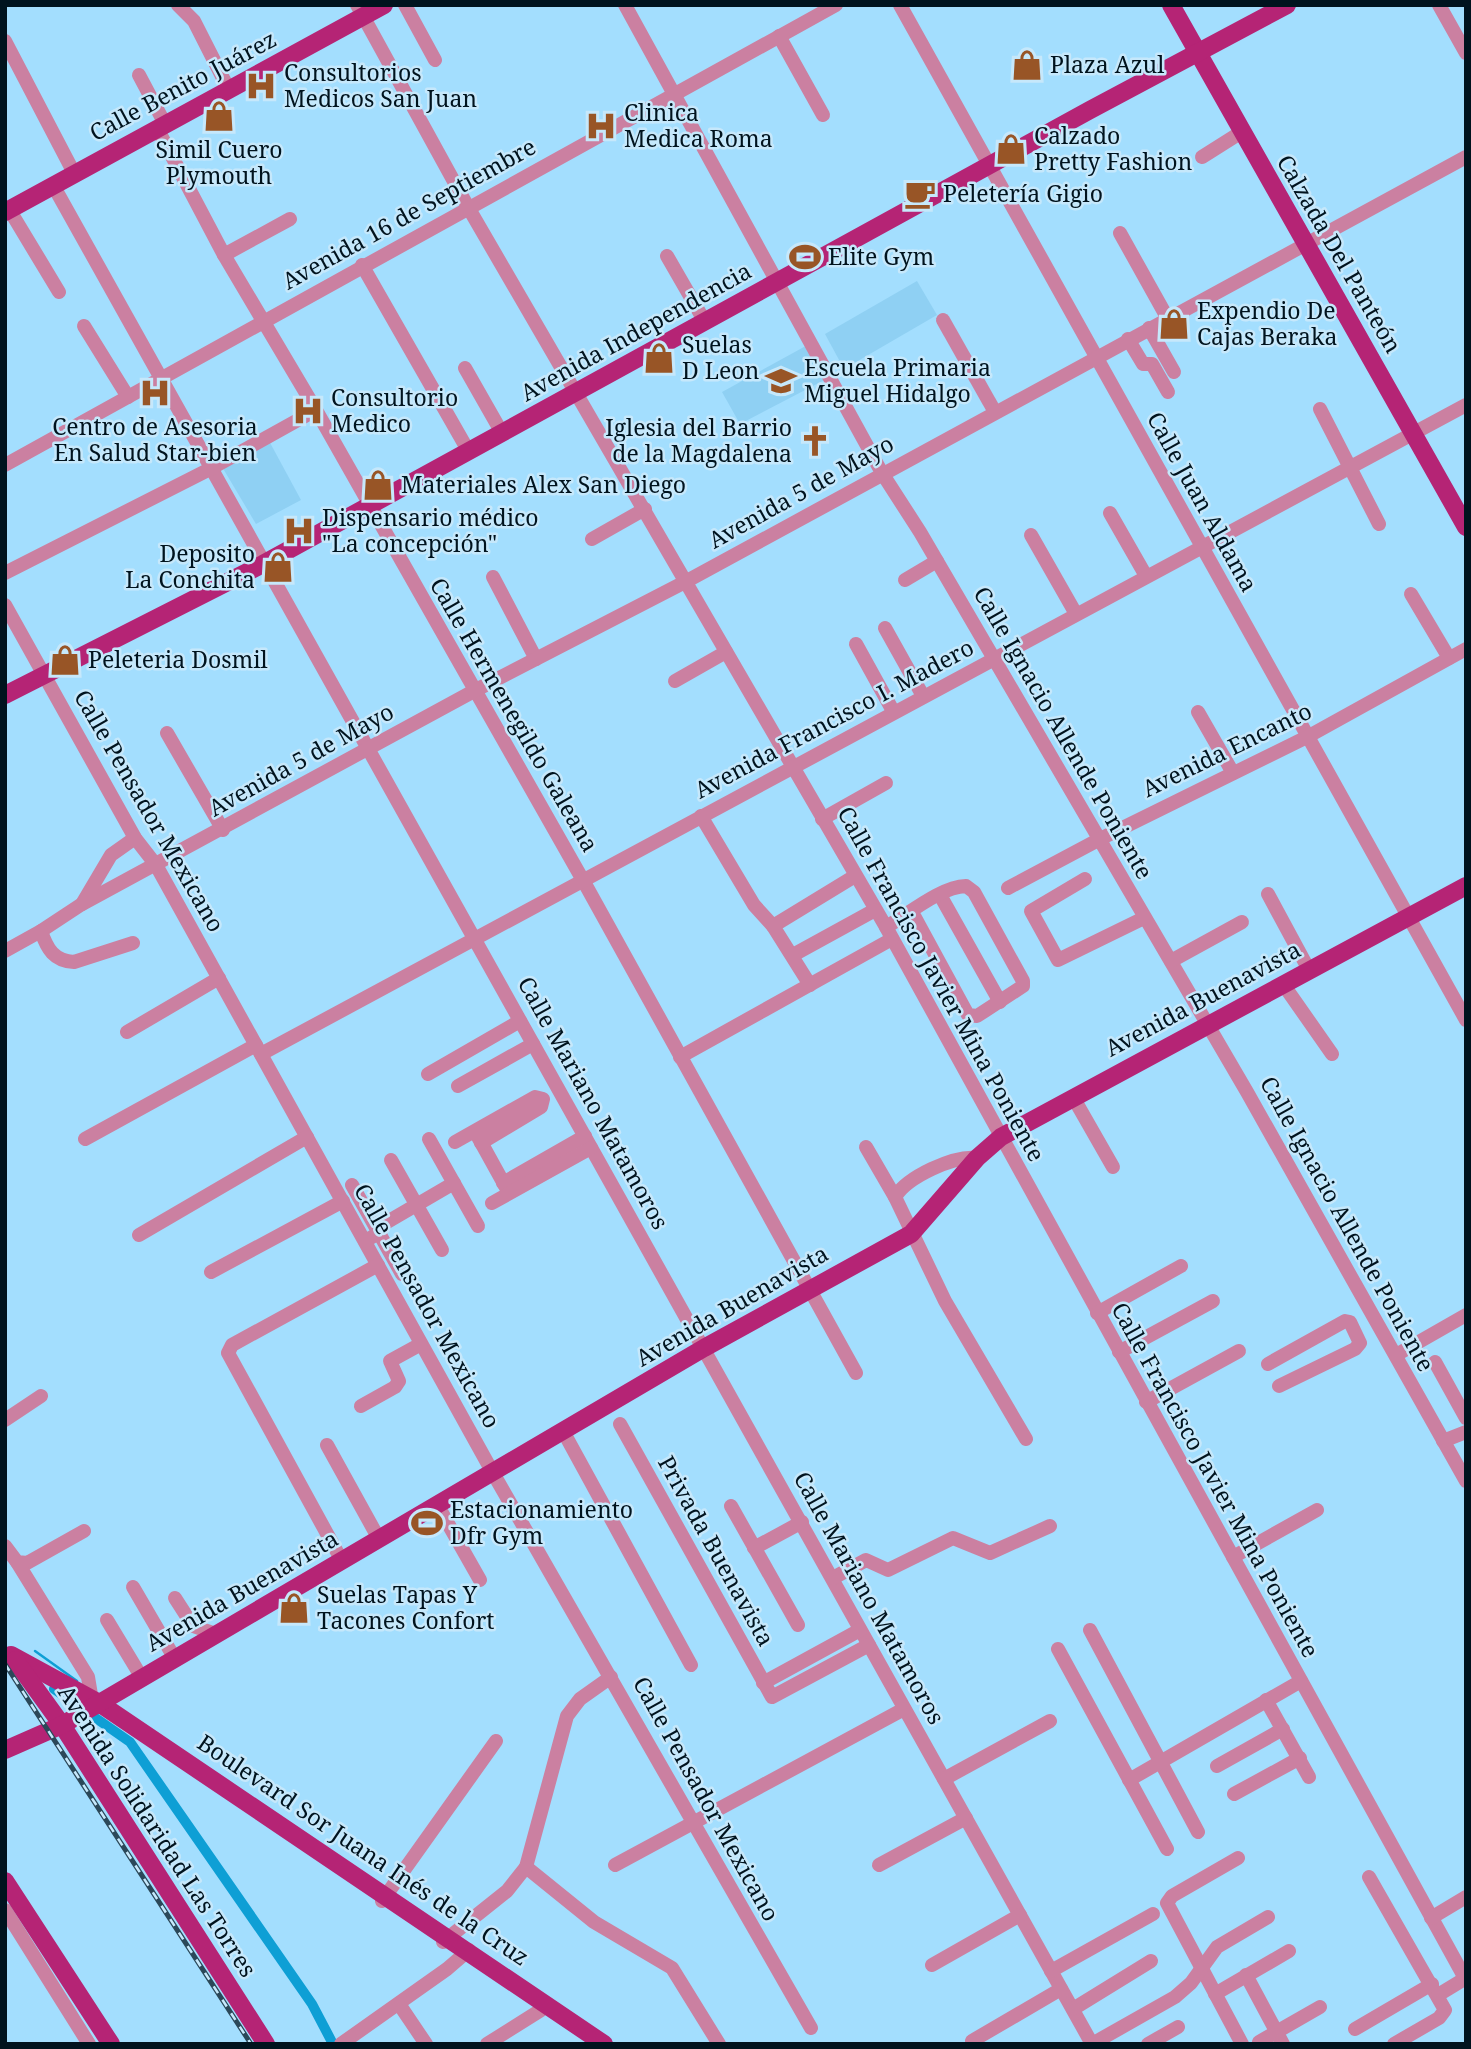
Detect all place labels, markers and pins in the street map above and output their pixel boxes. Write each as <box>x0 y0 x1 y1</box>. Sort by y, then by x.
shop icon: Plaza Azul <box>1010 48 1044 82</box>
place label: Plaza Azul <box>1050 48 1164 80</box>
place label: Consultorios Medicos San Juan <box>284 56 477 114</box>
hospital icon: Consultorios Medicos San Juan <box>244 69 278 103</box>
place label: Clinica Medica Roma <box>624 96 773 154</box>
shop icon: Simil Cuero Plymouth <box>202 99 236 133</box>
hospital icon: Clinica Medica Roma <box>584 109 618 143</box>
place label: Calzado Pretty Fashion <box>1034 119 1192 177</box>
shop icon: Calzado Pretty Fashion <box>994 132 1028 166</box>
place label: Simil Cuero Plymouth <box>155 133 283 191</box>
cafe icon: Peletería Gigio <box>903 177 937 211</box>
place label: Peletería Gigio <box>943 177 1103 209</box>
sports icon: Elite Gym <box>788 240 822 274</box>
place label: Elite Gym <box>828 240 935 272</box>
place label: Expendio De Cajas Beraka <box>1197 294 1337 352</box>
shop icon: Expendio De Cajas Beraka <box>1157 307 1191 341</box>
place label: Suelas D Leon <box>682 328 760 386</box>
shop icon: Suelas D Leon <box>642 341 676 375</box>
place label: Escuela Primaria Miguel Hidalgo <box>804 351 991 409</box>
school or university icon: Escuela Primaria Miguel Hidalgo <box>764 364 798 398</box>
hospital icon: Centro de Asesoria En Salud Star-bien <box>138 376 172 410</box>
place label: Consultorio Medico <box>331 381 458 439</box>
hospital icon: Consultorio Medico <box>291 394 325 428</box>
place label: Centro de Asesoria En Salud Star-bien <box>52 410 258 468</box>
place label: Iglesia del Barrio de la Magdalena <box>605 411 792 469</box>
church icon: Iglesia del Barrio de la Magdalena <box>798 424 832 458</box>
shop icon: Materiales Alex San Diego <box>361 468 395 502</box>
place label: Materiales Alex San Diego <box>401 468 686 500</box>
place label: Dispensario médico "La concepción" <box>322 501 539 559</box>
hospital icon: Dispensario médico "La concepción" <box>282 514 316 548</box>
place label: Deposito La Conchita <box>125 537 255 595</box>
shop icon: Deposito La Conchita <box>261 550 295 584</box>
shop icon: Peleteria Dosmil <box>48 643 82 677</box>
place label: Peleteria Dosmil <box>88 643 268 675</box>
place label: Estacionamiento Dfr Gym <box>450 1493 633 1551</box>
sports icon: Estacionamiento Dfr Gym <box>410 1506 444 1540</box>
place label: Suelas Tapas Y Tacones Confort <box>317 1578 494 1636</box>
shop icon: Suelas Tapas Y Tacones Confort <box>277 1591 311 1625</box>

